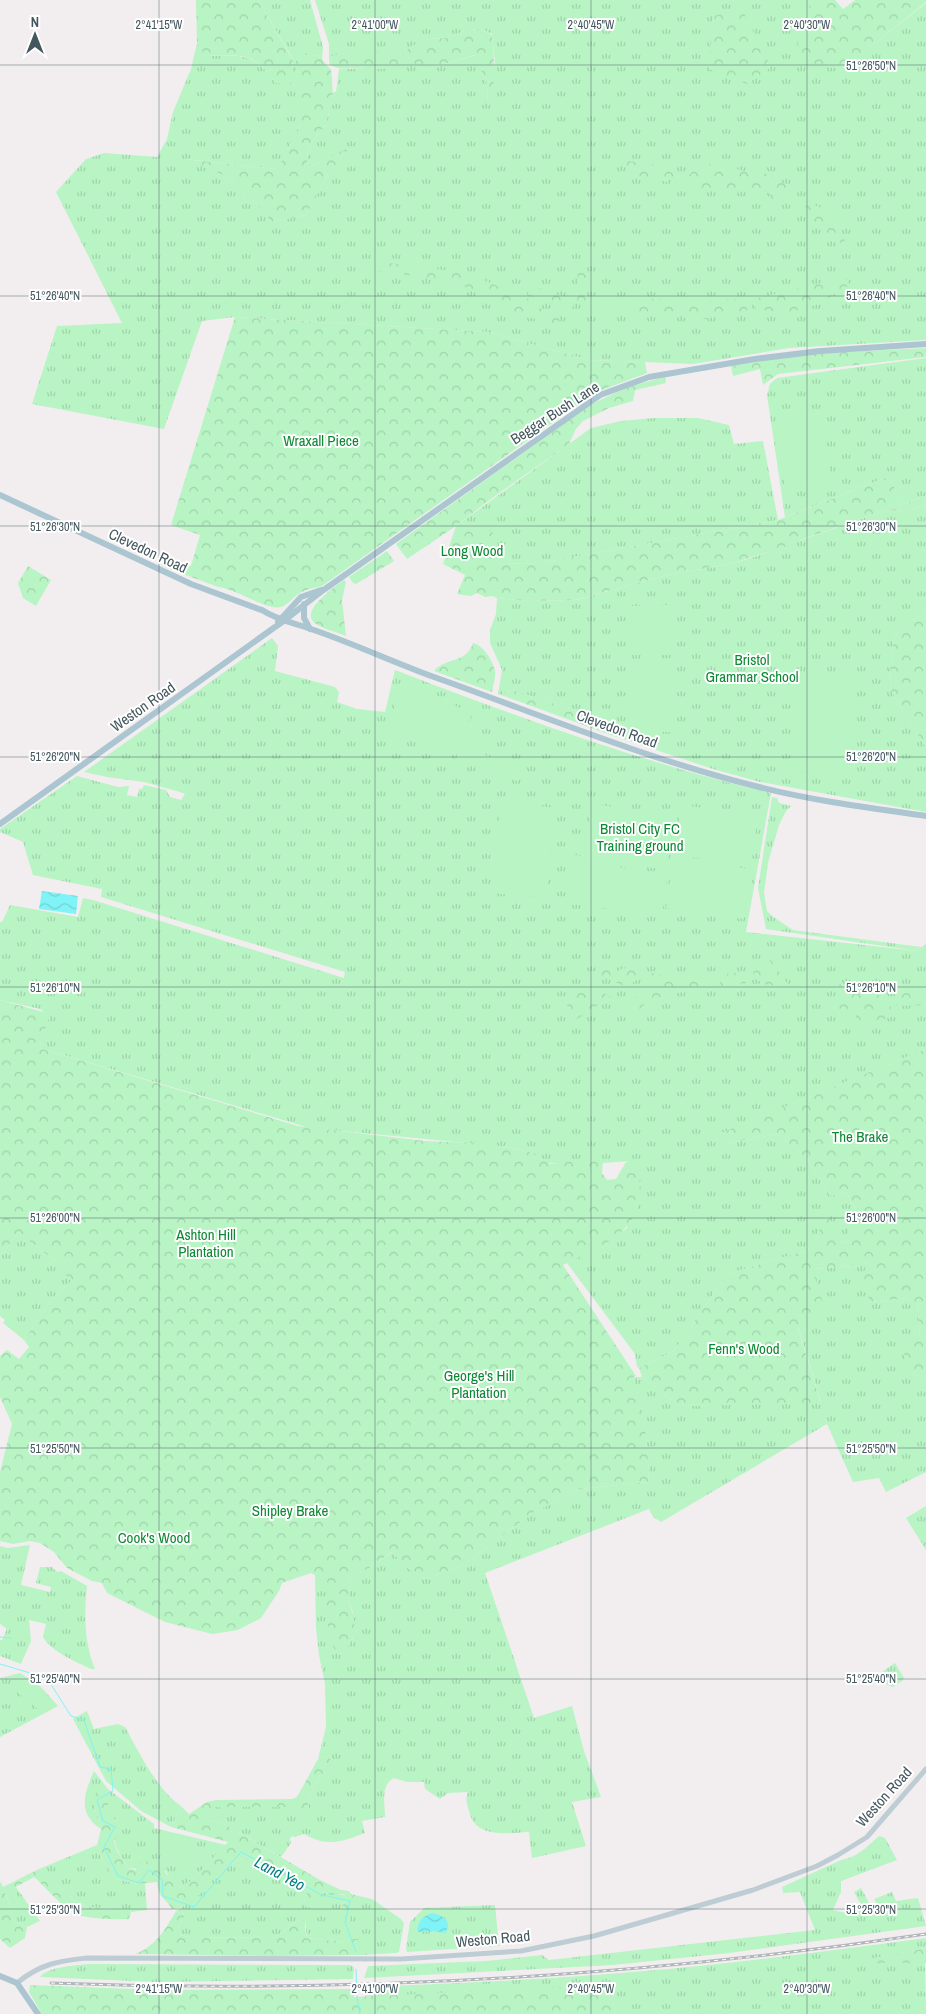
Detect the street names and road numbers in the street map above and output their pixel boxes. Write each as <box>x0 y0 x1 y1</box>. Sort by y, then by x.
street label: Beggar Bush Lane <box>506 376 603 449</box>
street label: Clevedon Road <box>105 523 191 578</box>
street label: Weston Road <box>106 677 179 737</box>
street label: Clevedon Road <box>574 704 661 753</box>
street label: Weston Road <box>851 1762 916 1831</box>
street label: Weston Road <box>455 1925 531 1952</box>

